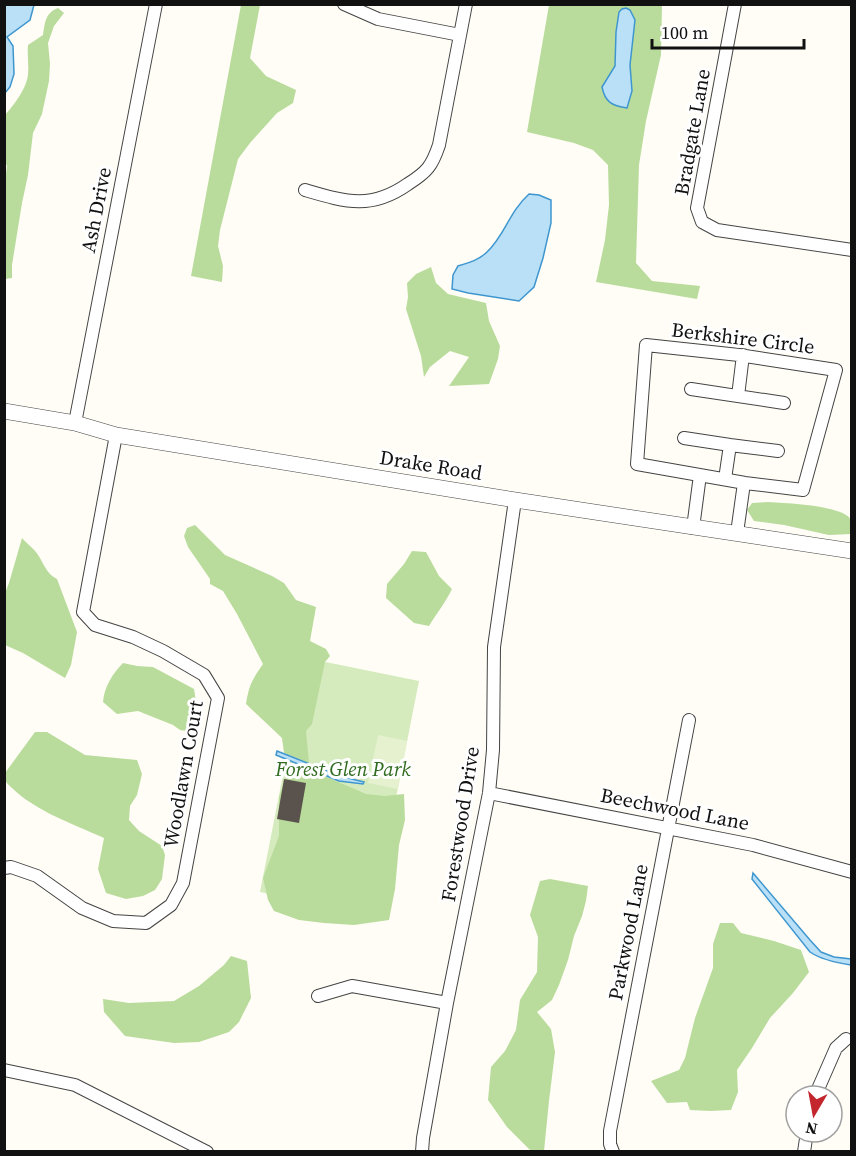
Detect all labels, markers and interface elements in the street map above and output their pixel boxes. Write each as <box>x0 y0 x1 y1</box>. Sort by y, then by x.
scale bar <box>652 12 804 50</box>
text: 100 m <box>661 20 708 45</box>
street label: Bradgate Lane <box>667 67 717 197</box>
street label: Ash Drive <box>74 165 118 255</box>
street label: Berkshire Circle <box>670 315 816 361</box>
street label: Drake Road <box>378 443 485 487</box>
street label: Woodlawn Court <box>156 698 210 850</box>
street label: Forestwood Drive <box>434 744 486 904</box>
park label: Forest Glen Park <box>274 755 411 783</box>
street label: Beechwood Lane <box>598 781 752 837</box>
street label: Parkwood Lane <box>601 861 655 1003</box>
north arrow <box>784 1084 844 1144</box>
text: N <box>803 1117 819 1141</box>

